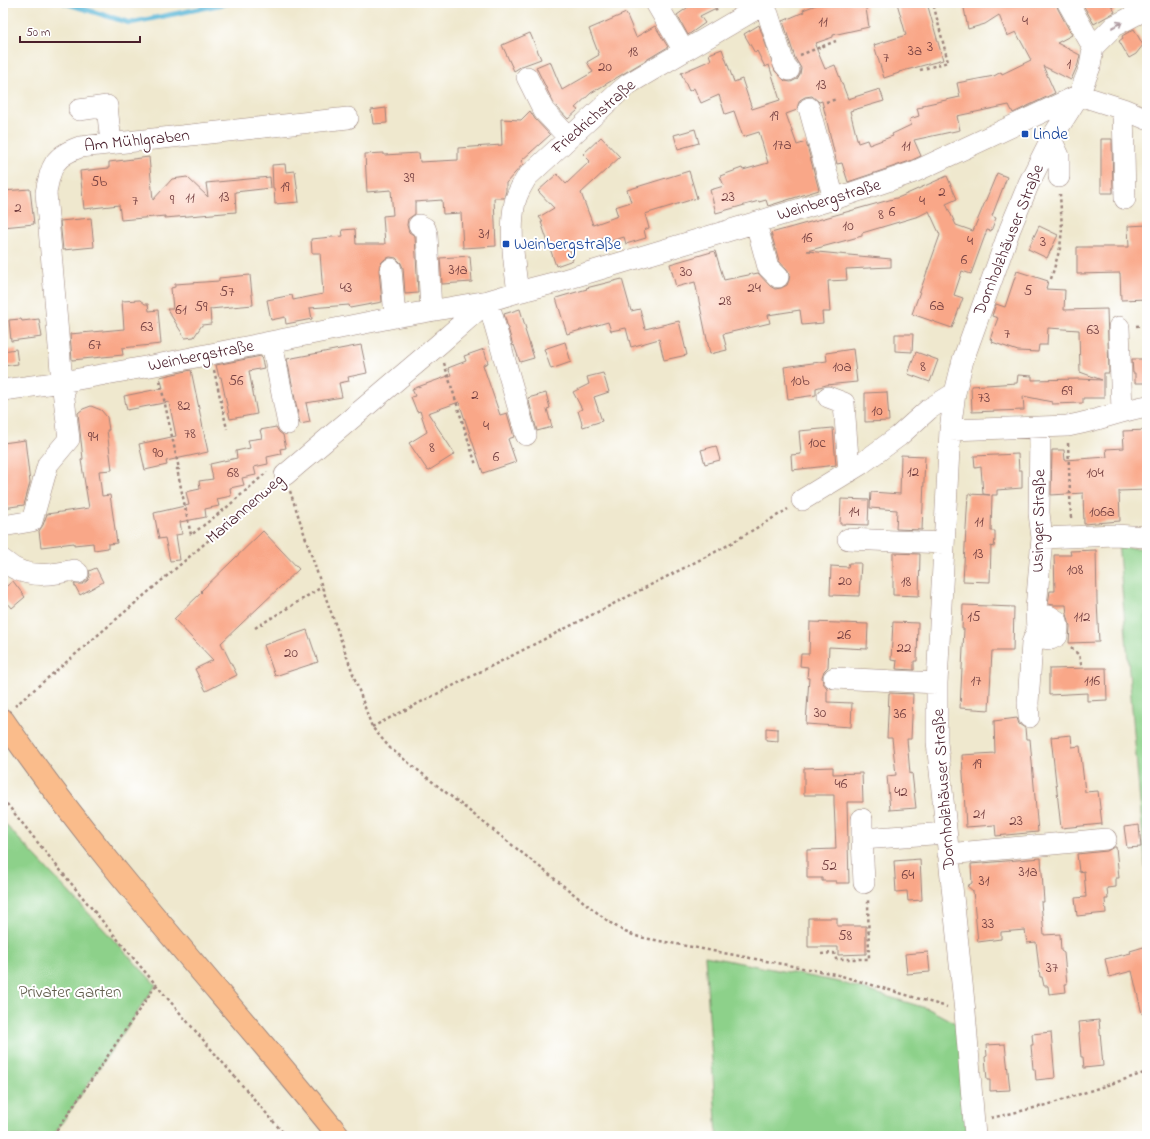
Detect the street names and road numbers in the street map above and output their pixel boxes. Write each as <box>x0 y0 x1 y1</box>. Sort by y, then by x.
street label: Friedrichstraße <box>546 73 642 161</box>
street label: Am Mühlgraben <box>83 123 191 161</box>
street label: Dornholzhäuser Straße <box>967 160 1051 320</box>
street label: Weinbergstraße <box>774 172 885 230</box>
street label: Weinbergstraße <box>146 333 257 380</box>
street label: Mariannenweg <box>201 468 291 551</box>
street label: Usinger Straße <box>1026 469 1054 573</box>
street label: Dornholzhäuser Straße <box>926 707 962 871</box>

